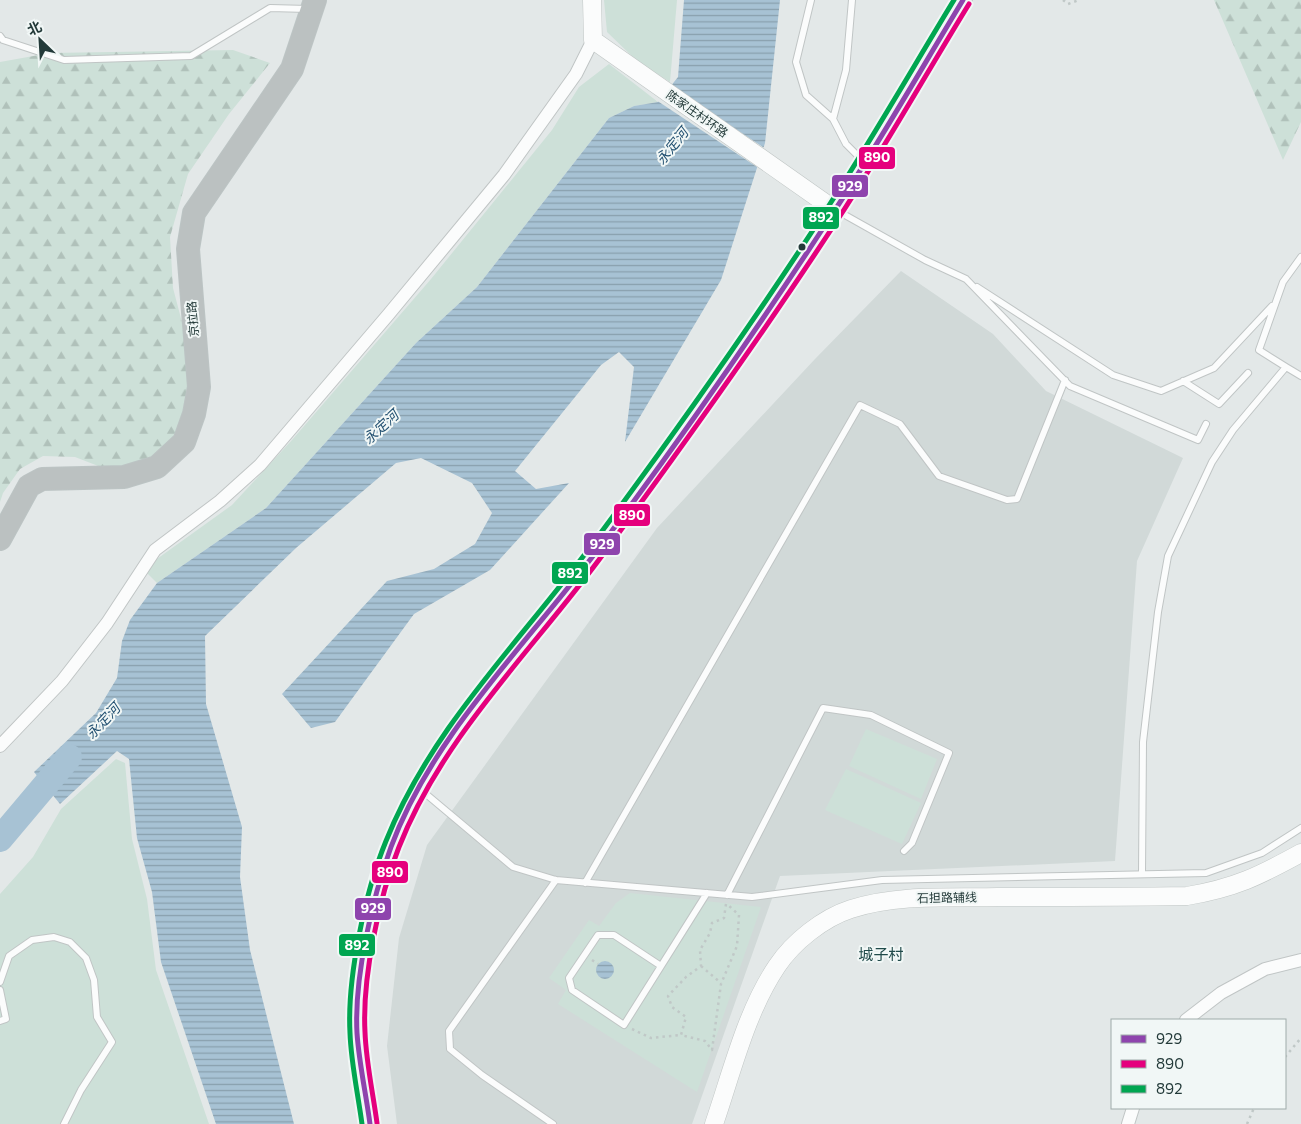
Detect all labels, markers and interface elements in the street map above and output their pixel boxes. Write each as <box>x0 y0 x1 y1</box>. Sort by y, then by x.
north arrow <box>15 15 65 65</box>
text: 北 <box>24 17 44 38</box>
street label: 陈家庄村环路 <box>664 87 731 140</box>
water label: 永定河 <box>652 122 693 167</box>
line badge: 890 <box>858 146 896 170</box>
text: 890 <box>864 148 890 165</box>
line badge: 929 <box>831 174 869 198</box>
text: 929 <box>837 177 863 194</box>
line badge: 892 <box>802 206 840 230</box>
text: 892 <box>808 208 834 225</box>
unlabelled marker <box>797 242 807 252</box>
street label: 京拉路 <box>183 301 201 338</box>
water label: 永定河 <box>360 404 404 447</box>
line badge: 890 <box>613 503 651 527</box>
text: 890 <box>619 506 645 523</box>
line badge: 929 <box>583 532 621 556</box>
text: 929 <box>589 535 615 552</box>
line badge: 892 <box>551 561 589 585</box>
text: 892 <box>557 564 583 581</box>
water label: 永定河 <box>82 697 125 742</box>
line badge: 890 <box>371 860 409 884</box>
text: 890 <box>377 863 403 880</box>
street label: 石担路辅线 <box>917 889 977 905</box>
line badge: 929 <box>354 897 392 921</box>
text: 929 <box>360 899 386 916</box>
line badge: 892 <box>338 933 376 957</box>
text: 892 <box>344 936 370 953</box>
district label: 城子村 <box>858 945 904 963</box>
legend <box>1111 1019 1286 1109</box>
text: 929 <box>1156 1029 1182 1047</box>
text: 890 <box>1156 1054 1184 1072</box>
text: 892 <box>1156 1079 1183 1097</box>

